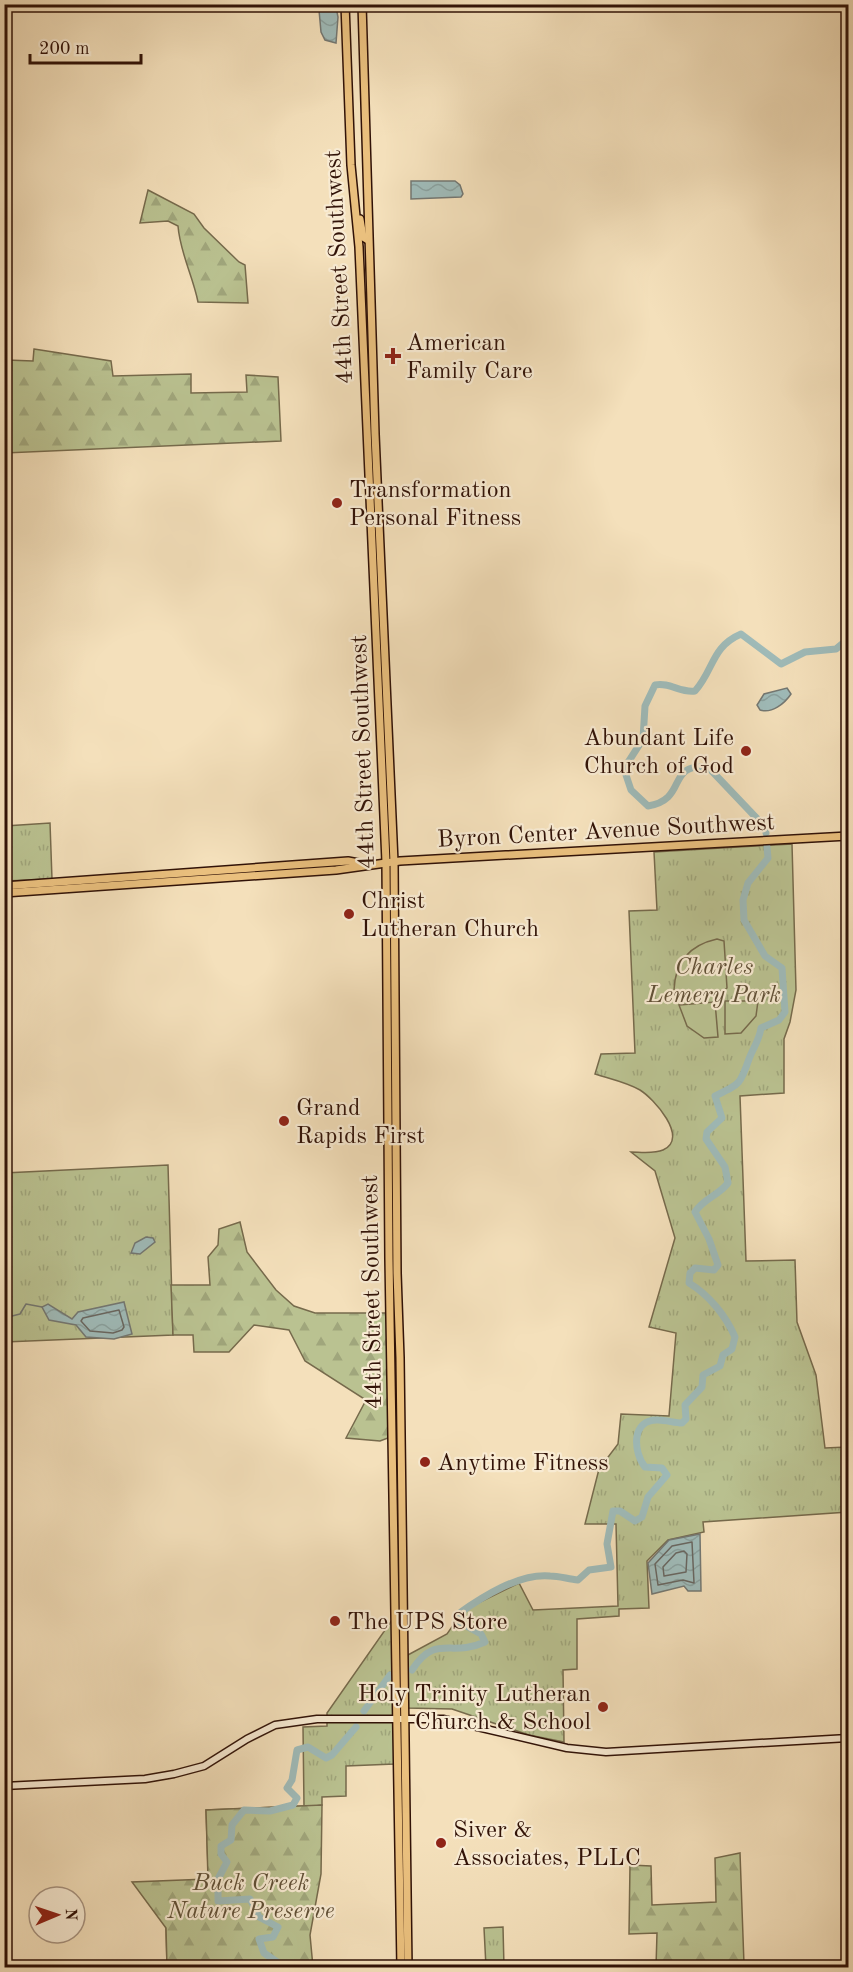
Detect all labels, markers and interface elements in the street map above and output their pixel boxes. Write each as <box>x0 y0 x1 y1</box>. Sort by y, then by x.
scale bar <box>30 27 141 65</box>
text: 200 m <box>39 40 90 58</box>
street label: 44th Street Southwest <box>322 149 358 385</box>
place label: American Family Care <box>406 332 533 384</box>
marker: American Family Care <box>384 347 402 365</box>
place label: Transformation Personal Fitness <box>349 479 521 531</box>
marker: Transformation Personal Fitness <box>330 496 344 510</box>
street label: 44th Street Southwest <box>348 634 380 870</box>
place label: Abundant Life Church of God <box>584 727 734 779</box>
marker: Abundant Life Church of God <box>739 744 753 758</box>
street label: Byron Center Avenue Southwest <box>437 811 776 853</box>
place label: Christ Lutheran Church <box>361 890 539 942</box>
marker: Christ Lutheran Church <box>342 907 356 921</box>
park label: Charles Lemery Park <box>646 956 781 1008</box>
place label: Grand Rapids First <box>296 1097 425 1149</box>
marker: Grand Rapids First <box>277 1114 291 1128</box>
street label: 44th Street Southwest <box>359 1174 387 1410</box>
place label: Anytime Fitness <box>437 1452 609 1476</box>
marker: Anytime Fitness <box>418 1455 432 1469</box>
place label: The UPS Store <box>347 1611 508 1635</box>
marker: The UPS Store <box>328 1614 342 1628</box>
place label: Holy Trinity Lutheran Church & School <box>357 1683 591 1735</box>
marker: Holy Trinity Lutheran Church & School <box>596 1700 610 1714</box>
place label: Siver & Associates, PLLC <box>453 1819 641 1871</box>
marker: Siver & Associates, PLLC <box>434 1836 448 1850</box>
park label: Buck Creek Nature Preserve <box>166 1872 335 1924</box>
north arrow <box>27 1885 87 1945</box>
text: N <box>62 1908 78 1922</box>

